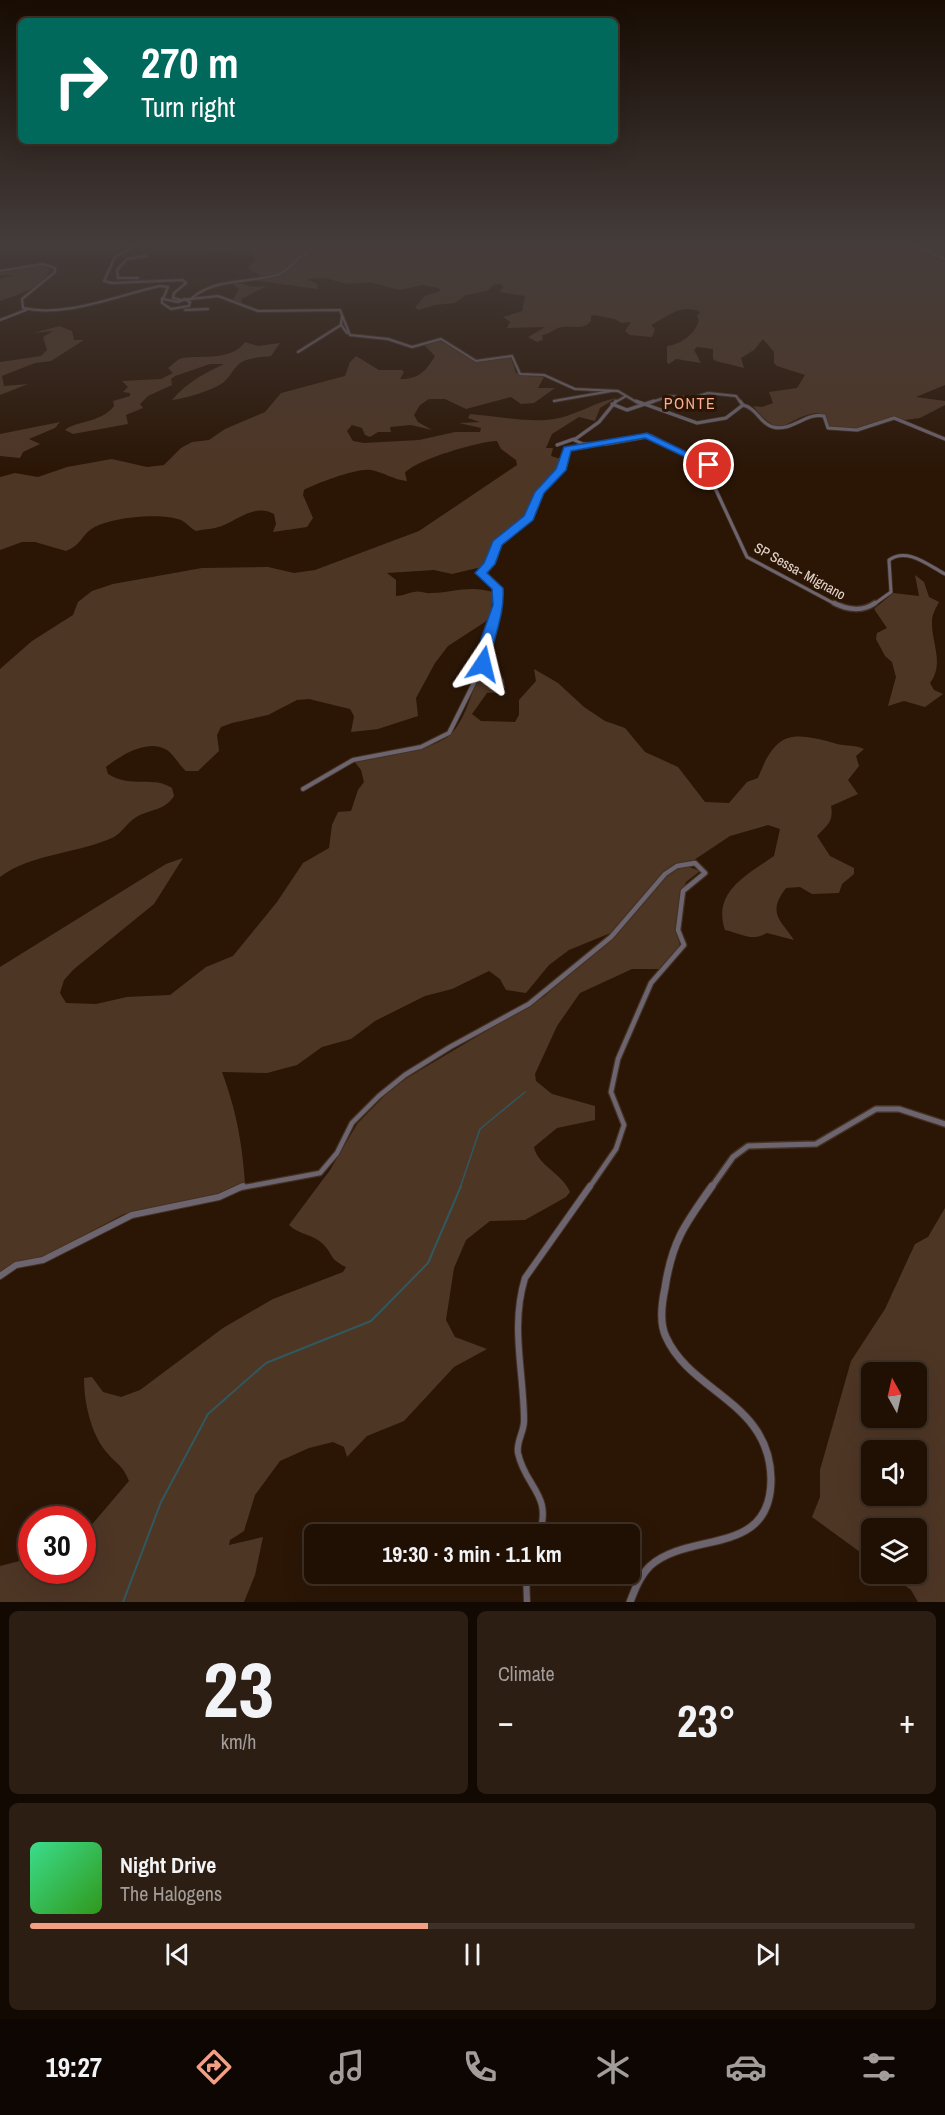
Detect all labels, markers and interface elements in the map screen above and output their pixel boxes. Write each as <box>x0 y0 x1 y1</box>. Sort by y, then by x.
text: 270 m <box>141 35 239 91</box>
icon: right <box>42 42 120 120</box>
text: Turn right <box>141 89 235 125</box>
district label: PONTE <box>664 392 716 414</box>
pin <box>683 439 734 490</box>
icon: arrive <box>692 448 725 481</box>
street label: SP Sessa- Mignano <box>751 538 849 604</box>
position arrow <box>451 632 515 696</box>
north arrow <box>861 1362 927 1428</box>
map controls <box>861 1362 927 1584</box>
button: sound <box>861 1440 927 1506</box>
speed limit sign: 30 <box>18 1506 96 1584</box>
button: layers <box>861 1518 927 1584</box>
text: 19:30 · 3 min · 1.1 km <box>382 1539 562 1569</box>
text: 23 <box>203 1636 274 1741</box>
text: Climate <box>498 1660 555 1687</box>
text: 23° <box>677 1690 736 1751</box>
text: − <box>498 1699 514 1743</box>
text: + <box>899 1699 915 1743</box>
text: km/h <box>221 1728 256 1755</box>
text: Night Drive <box>120 1850 216 1880</box>
text: The Halogens <box>120 1880 222 1907</box>
icon: previous <box>161 1938 194 1971</box>
icon: pause <box>456 1938 489 1971</box>
icon: next <box>751 1938 784 1971</box>
icon: directions <box>193 2046 235 2088</box>
icon: music <box>326 2046 368 2088</box>
icon: phone <box>459 2046 501 2088</box>
icon: climate <box>592 2046 634 2088</box>
icon: car <box>725 2046 767 2088</box>
icon: filters <box>858 2046 900 2088</box>
text: 19:27 <box>45 2049 102 2085</box>

